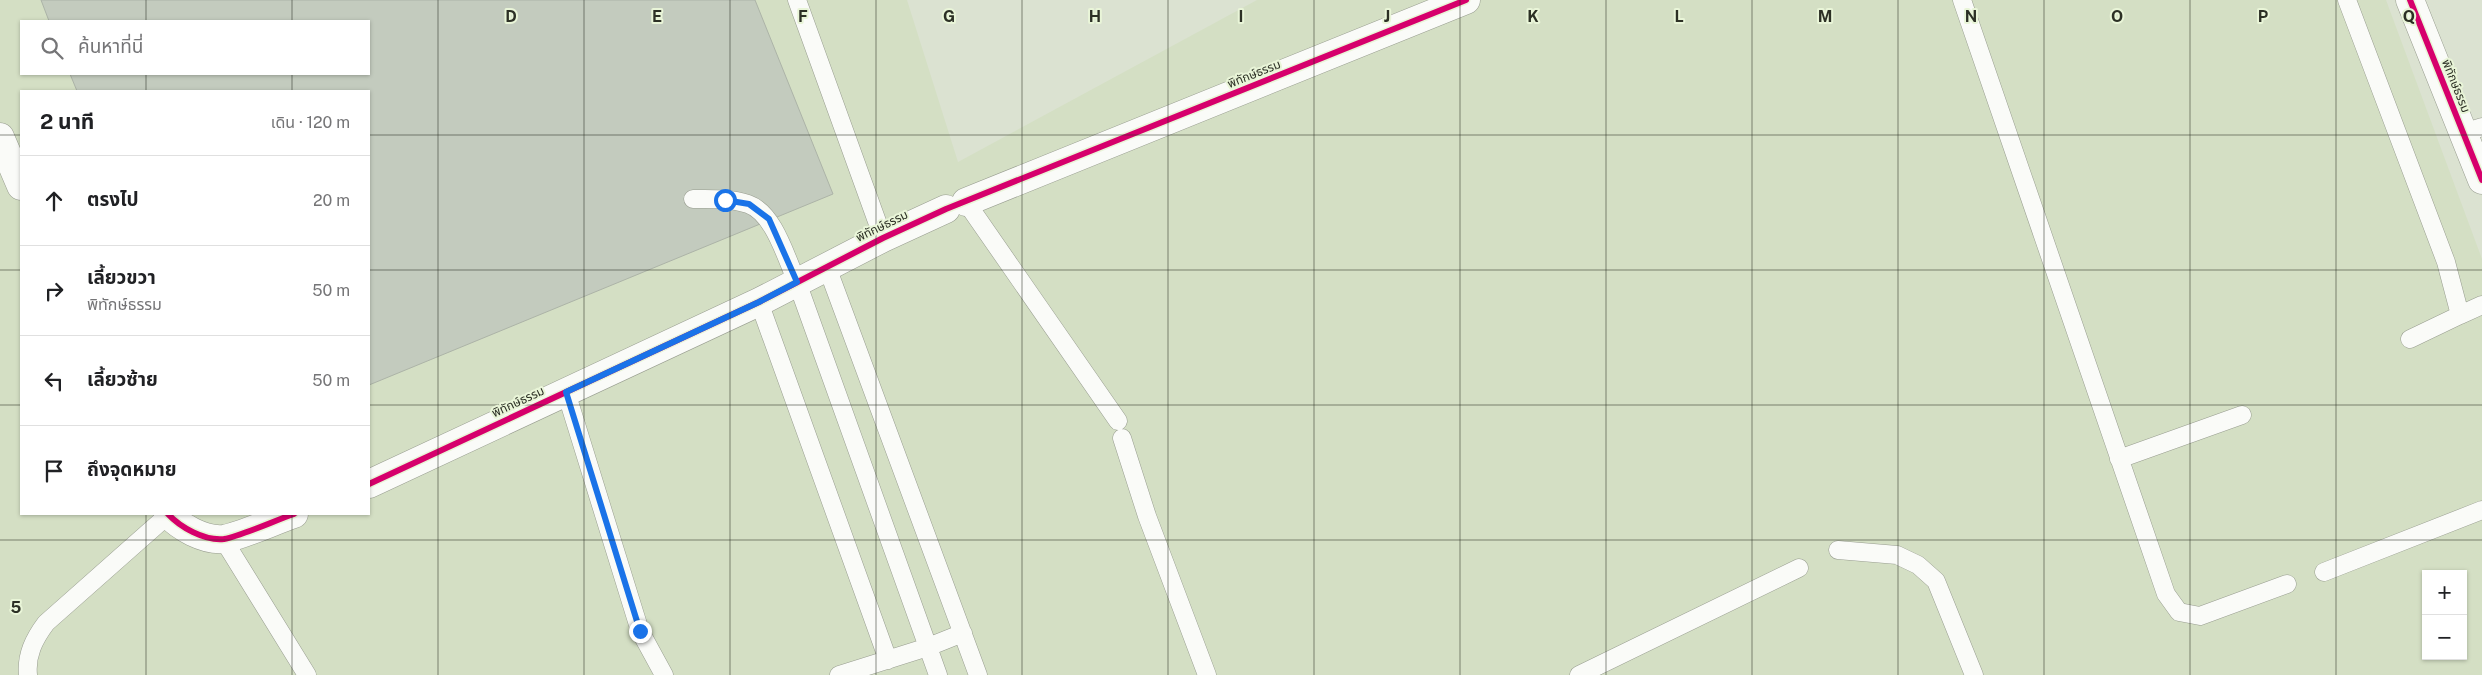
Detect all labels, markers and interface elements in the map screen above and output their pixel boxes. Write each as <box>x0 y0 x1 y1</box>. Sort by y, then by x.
text: D <box>505 7 517 26</box>
text: E <box>652 7 662 26</box>
text: F <box>798 7 808 26</box>
text: G <box>943 7 955 26</box>
text: H <box>1089 7 1101 26</box>
text: I <box>1239 7 1243 26</box>
text: J <box>1384 7 1390 26</box>
text: K <box>1527 7 1539 26</box>
text: L <box>1674 7 1684 26</box>
text: M <box>1818 7 1832 26</box>
text: N <box>1965 7 1977 26</box>
text: O <box>2111 7 2123 26</box>
text: P <box>2258 7 2268 26</box>
text: Q <box>2403 7 2415 26</box>
search box <box>20 20 370 75</box>
icon: search <box>38 34 66 62</box>
text: ค้นหาที่นี่ <box>78 35 143 57</box>
street label: พิทักษ์ธรรม <box>1225 57 1283 91</box>
street label: พิทักษ์ธรรม <box>2439 57 2473 115</box>
text: 2 นาที <box>40 109 94 134</box>
text: เดิน · 120 m <box>271 113 350 132</box>
icon: ahead <box>40 187 68 215</box>
text: ตรงไป <box>87 188 139 210</box>
route start <box>714 189 737 212</box>
text: 20 m <box>313 191 350 210</box>
street label: พิทักษ์ธรรม <box>854 207 910 245</box>
text: เลี้ยวขวา <box>87 266 156 288</box>
icon: right <box>40 277 68 305</box>
text: 50 m <box>312 281 350 300</box>
text: พิทักษ์ธรรม <box>87 295 162 314</box>
icon: left <box>40 367 68 395</box>
text: เลี้ยวซ้าย <box>87 368 158 390</box>
text: 50 m <box>312 371 350 390</box>
street label: พิทักษ์ธรรม <box>490 384 546 420</box>
icon: arrive <box>40 457 68 485</box>
text: ถึงจุดหมาย <box>87 458 177 480</box>
map controls <box>2422 570 2467 660</box>
button: + <box>2422 570 2467 615</box>
text: 5 <box>11 598 22 617</box>
button: − <box>2422 615 2467 660</box>
route end <box>629 620 652 643</box>

